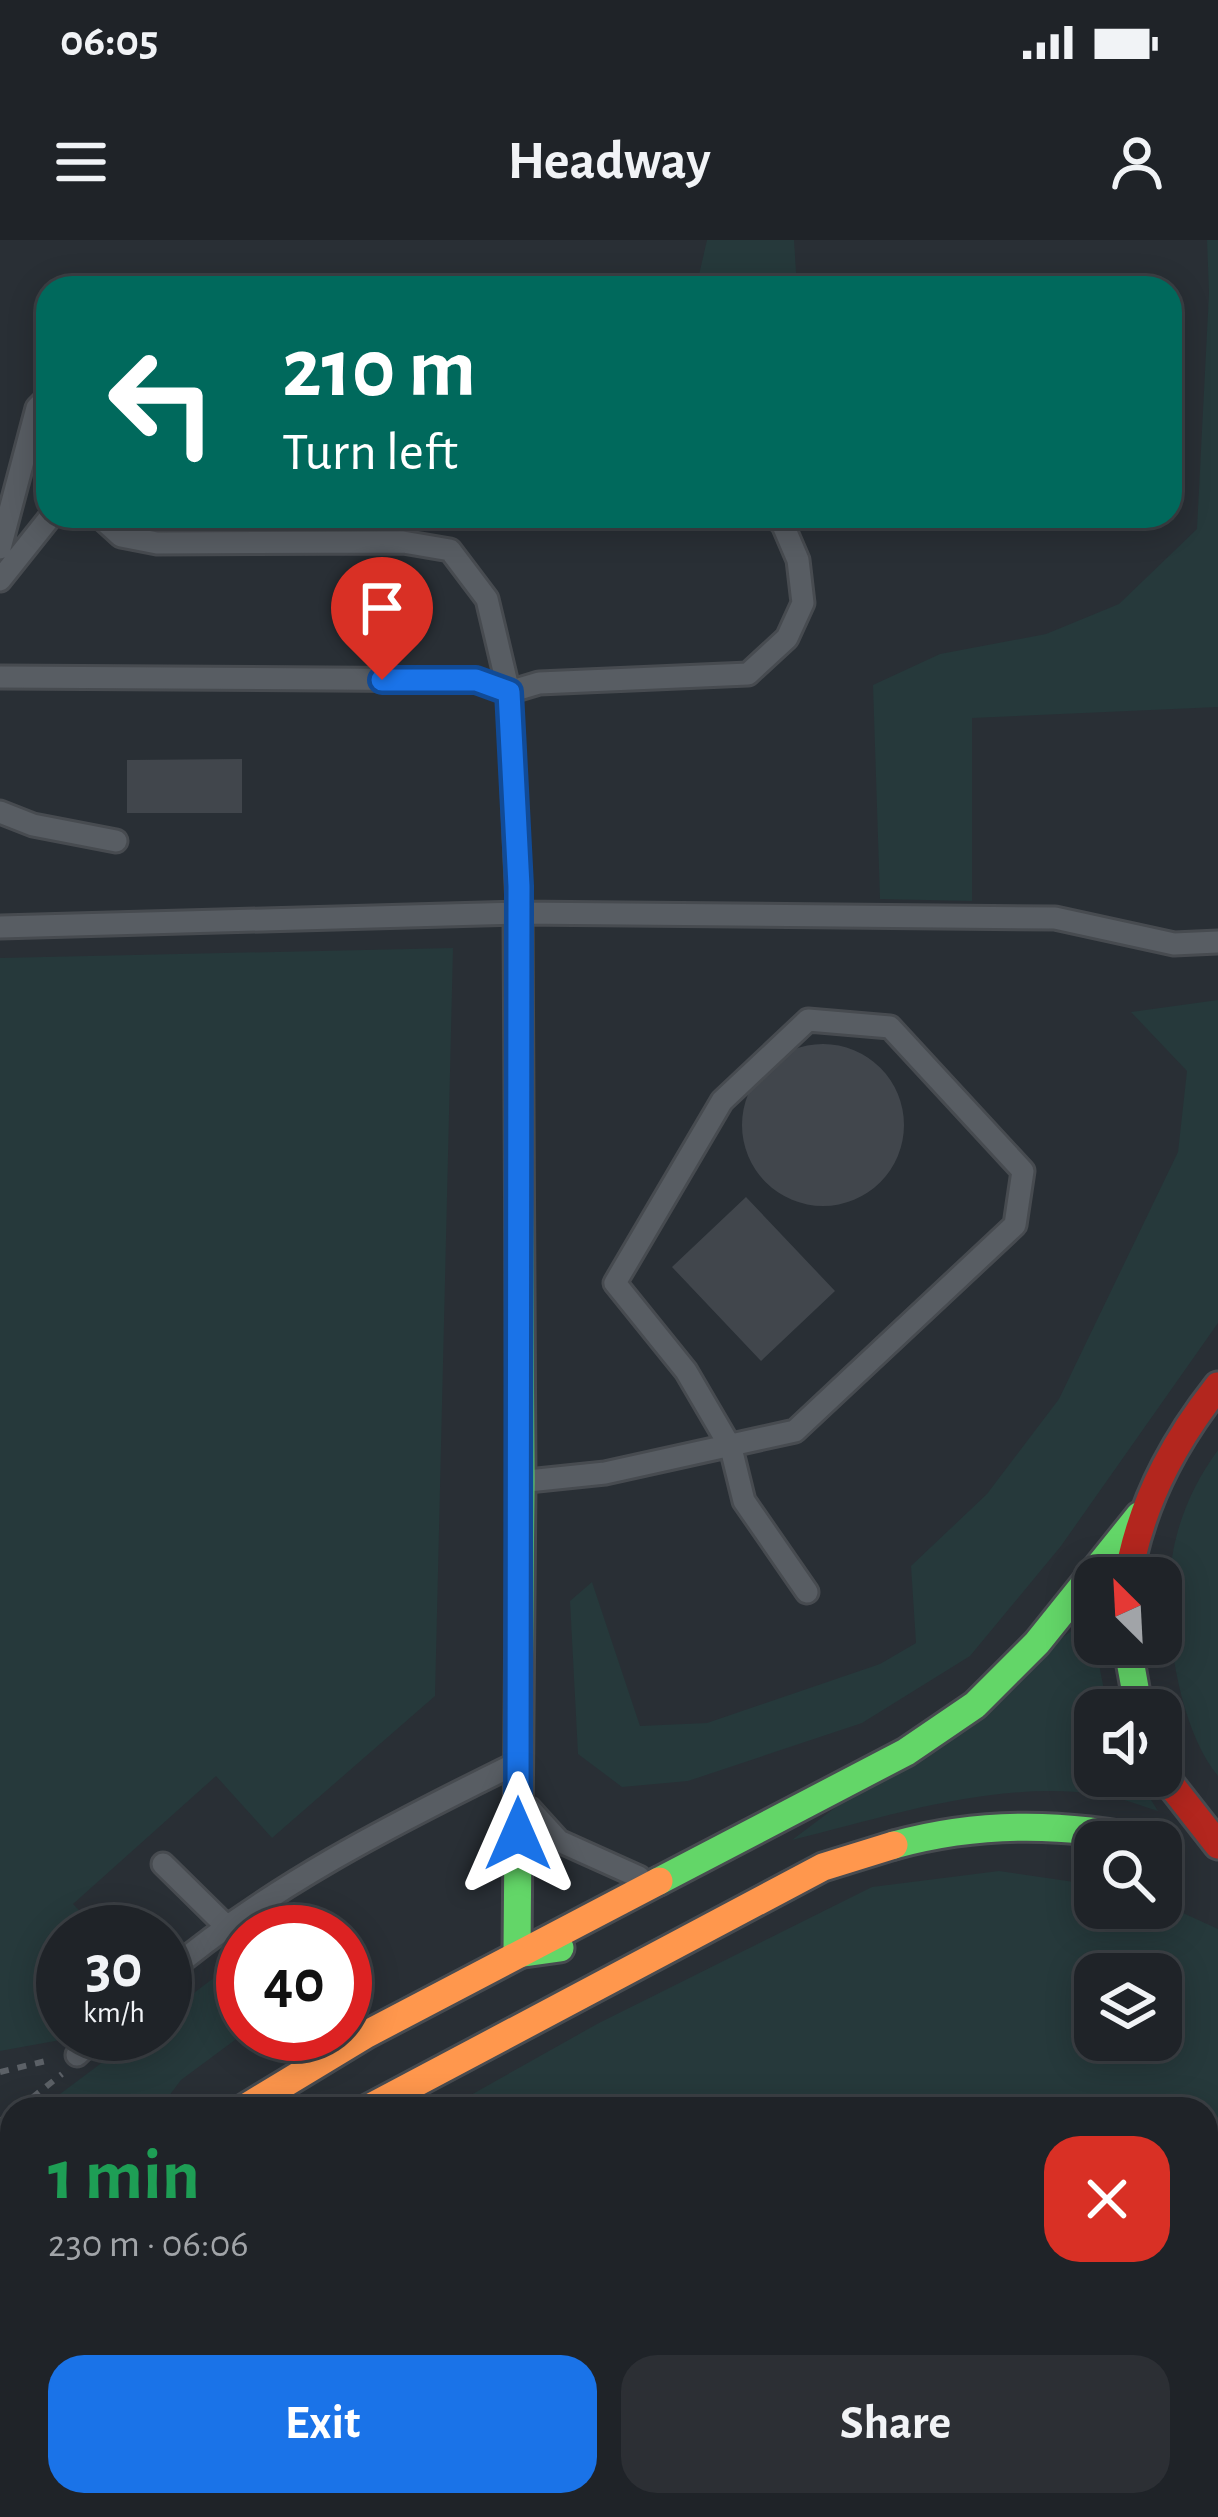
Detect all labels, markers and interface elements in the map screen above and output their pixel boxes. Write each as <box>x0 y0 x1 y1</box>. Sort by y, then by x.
text: 06:05 <box>60 19 158 64</box>
icon: menu <box>48 129 114 195</box>
icon: person <box>1104 129 1170 195</box>
text: Headway <box>507 135 711 189</box>
icon: left <box>84 324 240 480</box>
text: 210 m <box>282 328 476 412</box>
text: Turn left <box>282 426 458 480</box>
pin <box>331 557 433 680</box>
icon: arrive <box>349 575 415 641</box>
north arrow <box>1074 1557 1182 1665</box>
map controls <box>1074 1557 1182 2061</box>
button: sound <box>1074 1689 1182 1797</box>
position arrow <box>455 1771 581 1897</box>
button: search <box>1074 1821 1182 1929</box>
speed limit sign: 40 <box>216 1905 372 2061</box>
text: 30 <box>85 1938 143 1998</box>
button: layers <box>1074 1953 1182 2061</box>
text: km/h <box>83 1998 145 2028</box>
button: close <box>1044 2136 1170 2262</box>
text: 1 min <box>48 2140 200 2212</box>
text: 230 m · 06:06 <box>48 2225 249 2264</box>
button: Exit <box>48 2355 597 2493</box>
button: Share <box>621 2355 1170 2493</box>

